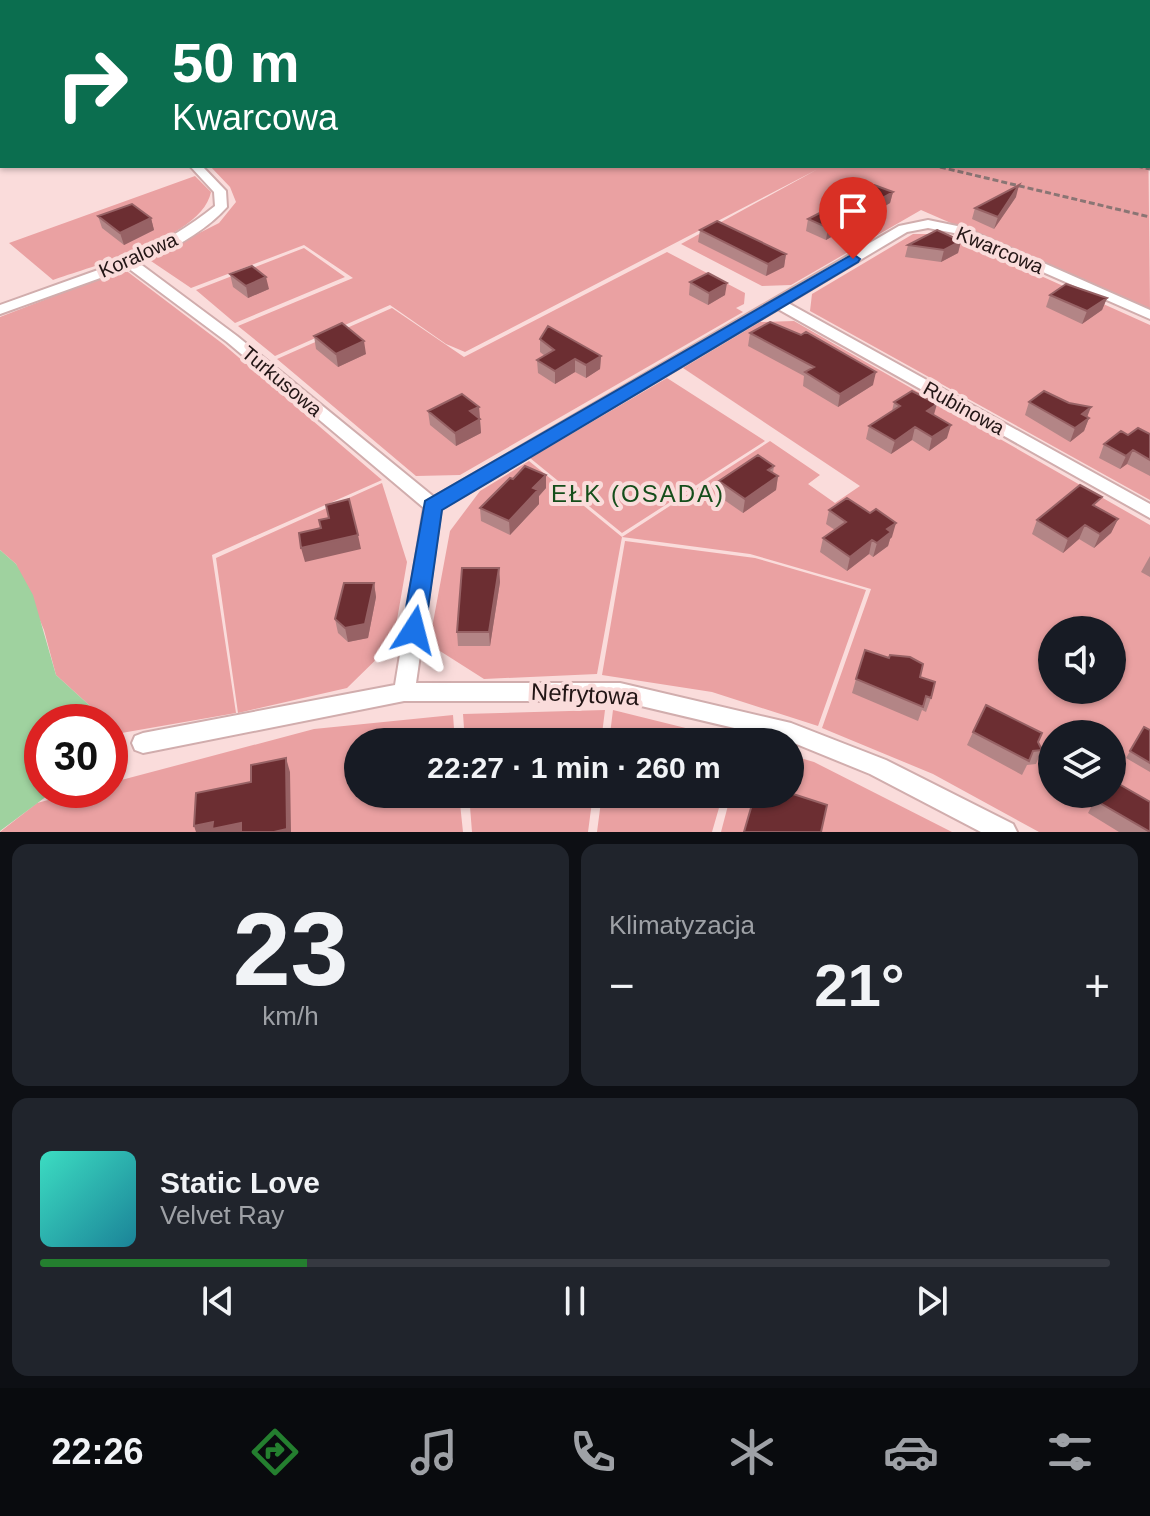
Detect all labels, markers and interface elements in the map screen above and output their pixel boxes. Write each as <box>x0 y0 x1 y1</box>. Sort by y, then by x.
text: 50 m <box>172 31 300 94</box>
icon: right <box>40 32 144 136</box>
text: Kwarcowa <box>172 97 338 138</box>
pin <box>819 177 887 259</box>
icon: arrive <box>831 189 875 233</box>
street label: Kwarcowa <box>953 222 1048 278</box>
street label: Koralowa <box>95 228 181 282</box>
street label: Turkusowa <box>238 341 327 421</box>
street label: Rubinowa <box>920 377 1009 440</box>
district label: EŁK (OSADA) <box>551 480 725 507</box>
position arrow <box>372 588 456 672</box>
map controls <box>1038 616 1126 808</box>
button: sound <box>1038 616 1126 704</box>
street label: Nefrytowa <box>530 678 640 710</box>
speed limit sign: 30 <box>24 704 128 808</box>
button: layers <box>1038 720 1126 808</box>
text: 22:27 · 1 min · 260 m <box>427 751 721 784</box>
text: 23 <box>233 891 348 1007</box>
text: Klimatyzacja <box>609 910 755 940</box>
text: 21° <box>814 952 905 1019</box>
text: − <box>609 961 635 1010</box>
text: + <box>1084 961 1110 1010</box>
text: km/h <box>262 1001 319 1031</box>
text: Static Love <box>160 1166 320 1199</box>
text: Velvet Ray <box>160 1200 284 1230</box>
icon: previous <box>196 1279 240 1323</box>
icon: pause <box>553 1279 597 1323</box>
icon: next <box>910 1279 954 1323</box>
icon: directions <box>247 1424 303 1480</box>
icon: music <box>406 1424 462 1480</box>
icon: phone <box>565 1424 621 1480</box>
icon: climate <box>724 1424 780 1480</box>
icon: car <box>883 1424 939 1480</box>
icon: filters <box>1042 1424 1098 1480</box>
text: 22:26 <box>52 1431 144 1472</box>

